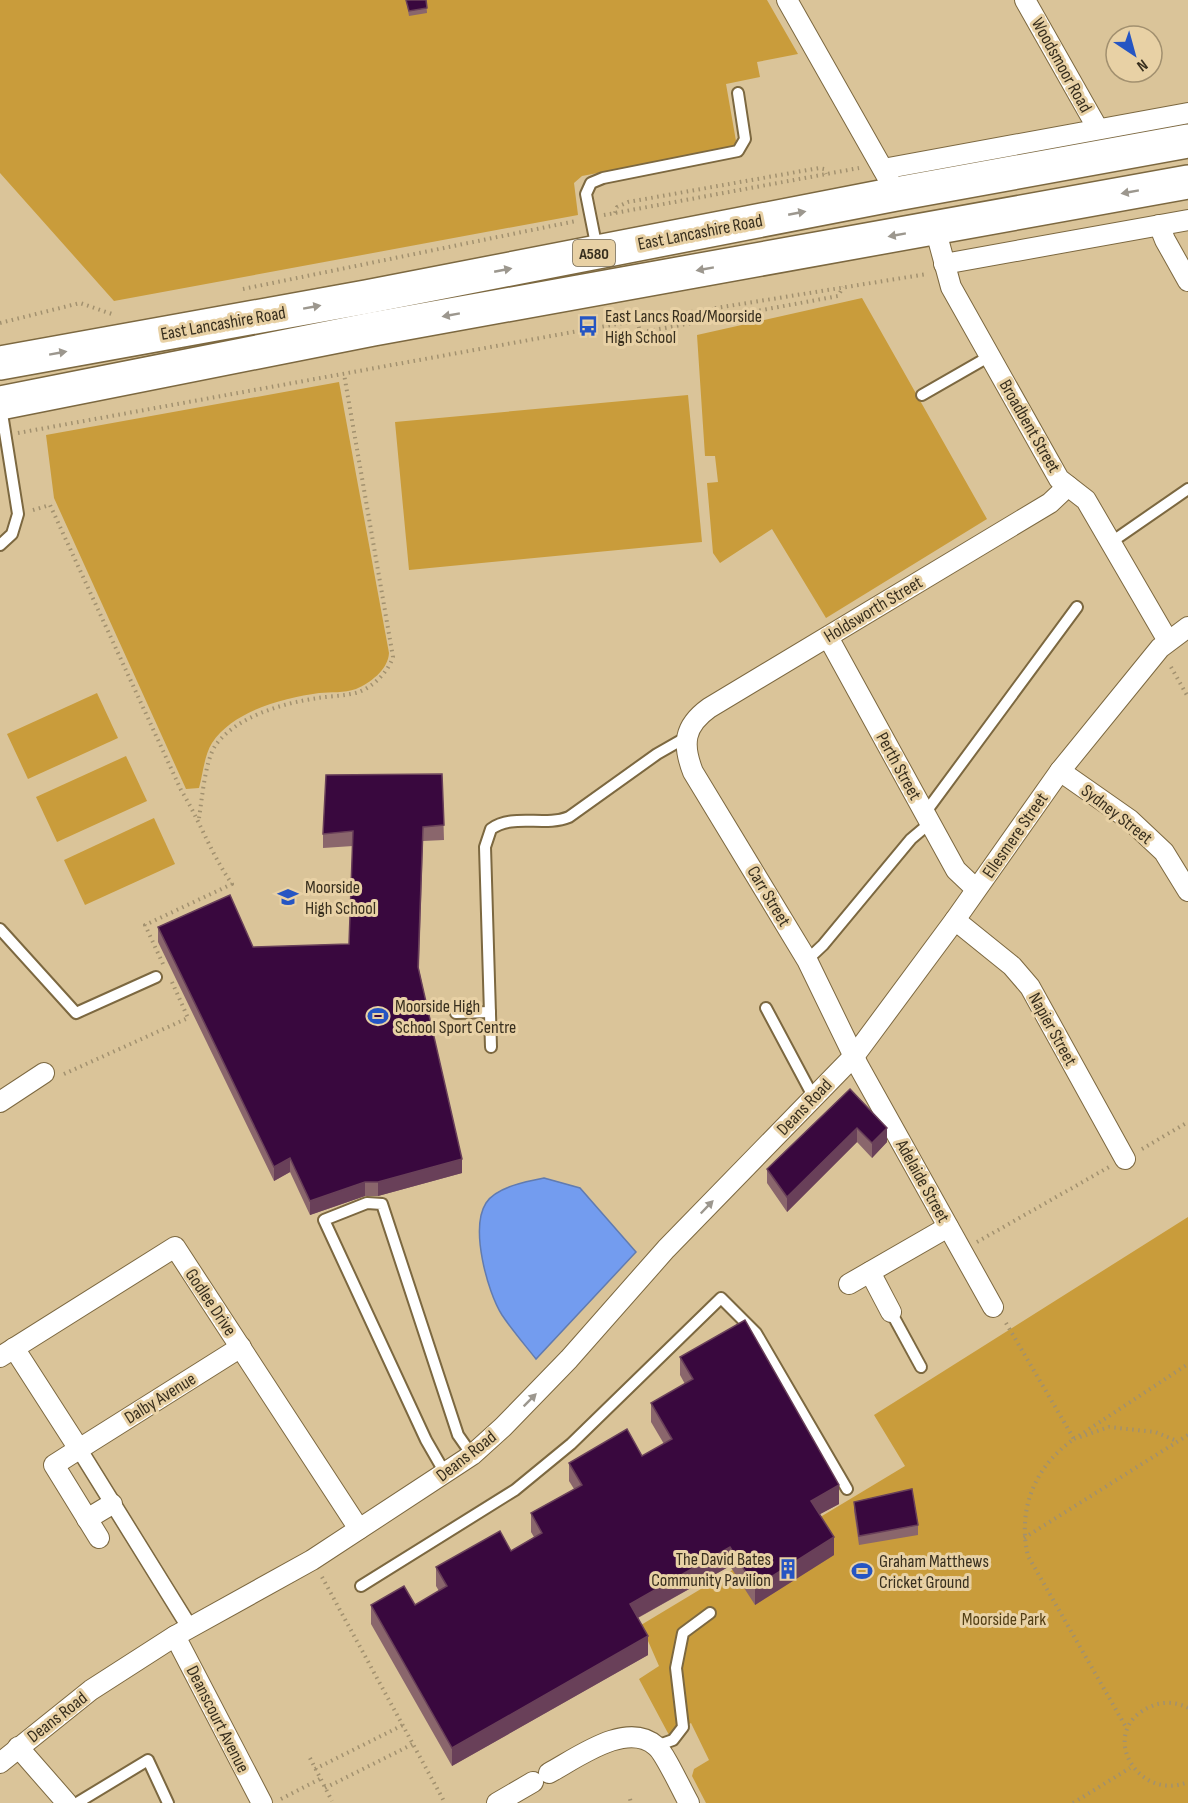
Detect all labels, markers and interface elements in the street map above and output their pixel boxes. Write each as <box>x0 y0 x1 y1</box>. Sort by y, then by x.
street label: Woodsmoor Road <box>1027 14 1096 116</box>
north arrow <box>1104 24 1164 84</box>
text: N <box>1133 55 1151 75</box>
one-way arrow <box>1121 188 1140 197</box>
one-way arrow <box>788 208 807 217</box>
street label: East Lancashire Road <box>636 210 764 255</box>
one-way arrow <box>888 230 907 239</box>
road number: A580 <box>573 240 615 266</box>
one-way arrow <box>494 265 513 274</box>
one-way arrow <box>696 265 715 274</box>
street label: East Lancashire Road <box>159 302 287 345</box>
one-way arrow <box>302 302 321 311</box>
place label: East Lancs Road/Moorside High School <box>605 306 762 348</box>
one-way arrow <box>442 310 461 319</box>
bus stop icon: East Lancs Road/Moorside High School <box>576 314 600 338</box>
one-way arrow <box>48 348 67 357</box>
street label: Broadbent Street <box>995 376 1065 477</box>
street label: Holdsworth Street <box>820 572 927 647</box>
street label: Perth Street <box>871 729 926 804</box>
street label: Sydney Street <box>1077 780 1157 849</box>
street label: Ellesmere Street <box>978 788 1053 882</box>
street label: Carr Street <box>742 862 795 931</box>
place label: Moorside High School <box>305 877 376 919</box>
school or university icon: Moorside High School <box>276 885 300 909</box>
street label: Napier Street <box>1024 989 1081 1070</box>
place label: Moorside High School Sport Centre <box>395 996 516 1038</box>
sports icon: Moorside High School Sport Centre <box>366 1004 390 1028</box>
street label: Deans Road <box>772 1075 836 1140</box>
street label: Adelaide Street <box>891 1135 954 1227</box>
one-way arrow <box>699 1200 713 1214</box>
street label: Godlee Drive <box>181 1265 241 1340</box>
street label: Dalby Avenue <box>121 1368 200 1429</box>
one-way arrow <box>523 1394 537 1408</box>
street label: Deans Road <box>432 1427 500 1486</box>
place label: The David Bates Community Pavilion <box>651 1549 771 1591</box>
place label: Graham Matthews Cricket Ground <box>879 1551 989 1593</box>
building icon: The David Bates Community Pavilion <box>776 1557 800 1581</box>
sports icon: Graham Matthews Cricket Ground <box>850 1559 874 1583</box>
park label: Moorside Park <box>962 1609 1046 1630</box>
street label: Deanscourt Avenue <box>182 1662 253 1776</box>
street label: Deans Road <box>23 1688 91 1747</box>

